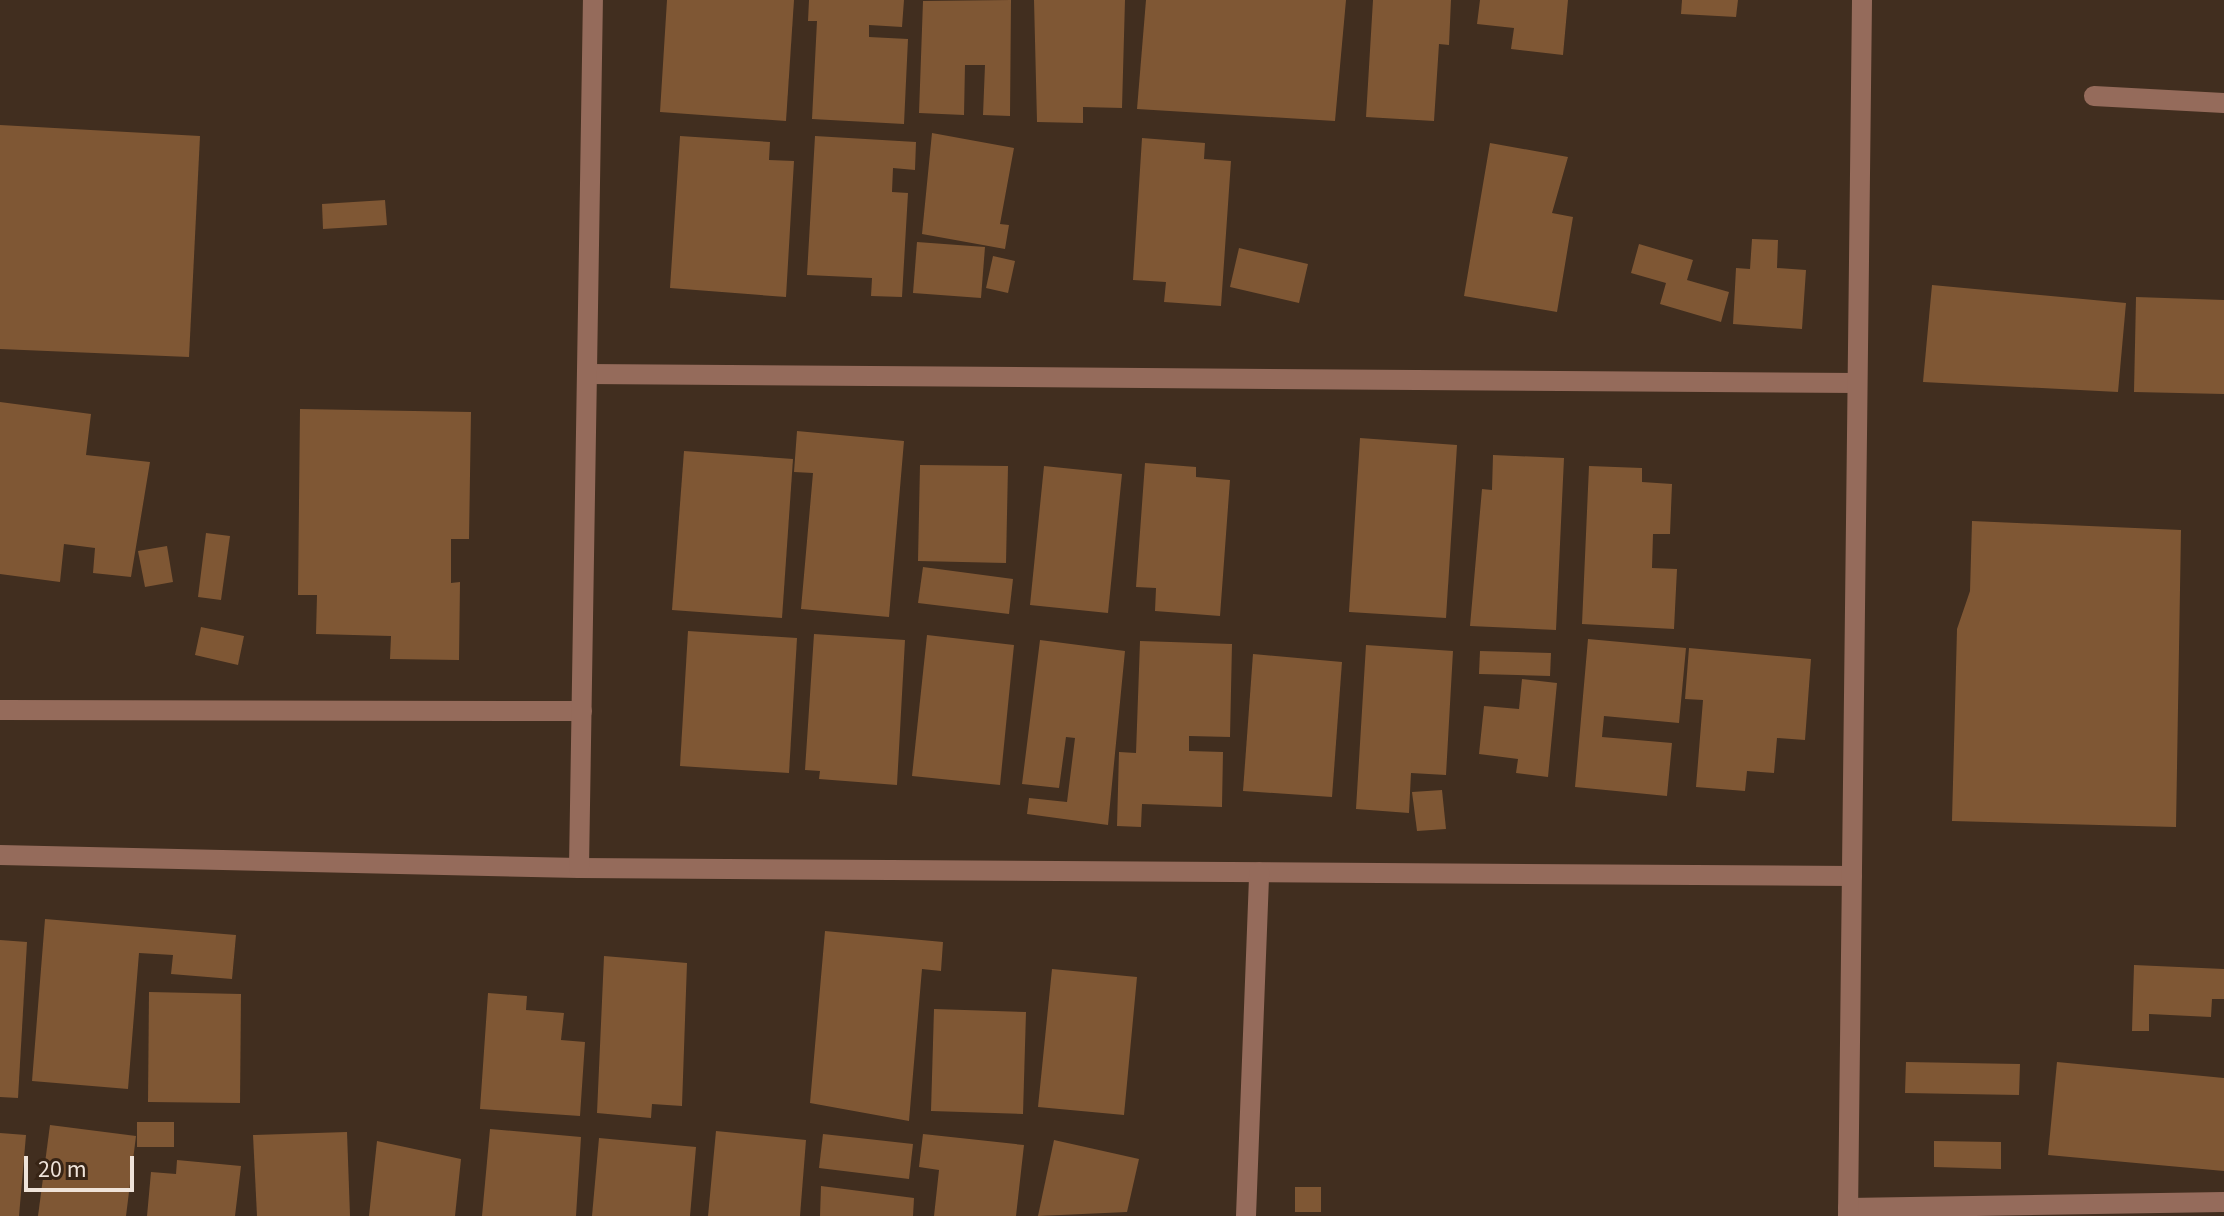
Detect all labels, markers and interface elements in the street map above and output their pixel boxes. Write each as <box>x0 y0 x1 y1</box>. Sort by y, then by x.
scale bar <box>28 1140 138 1190</box>
text: 20 m <box>38 1152 87 1187</box>

